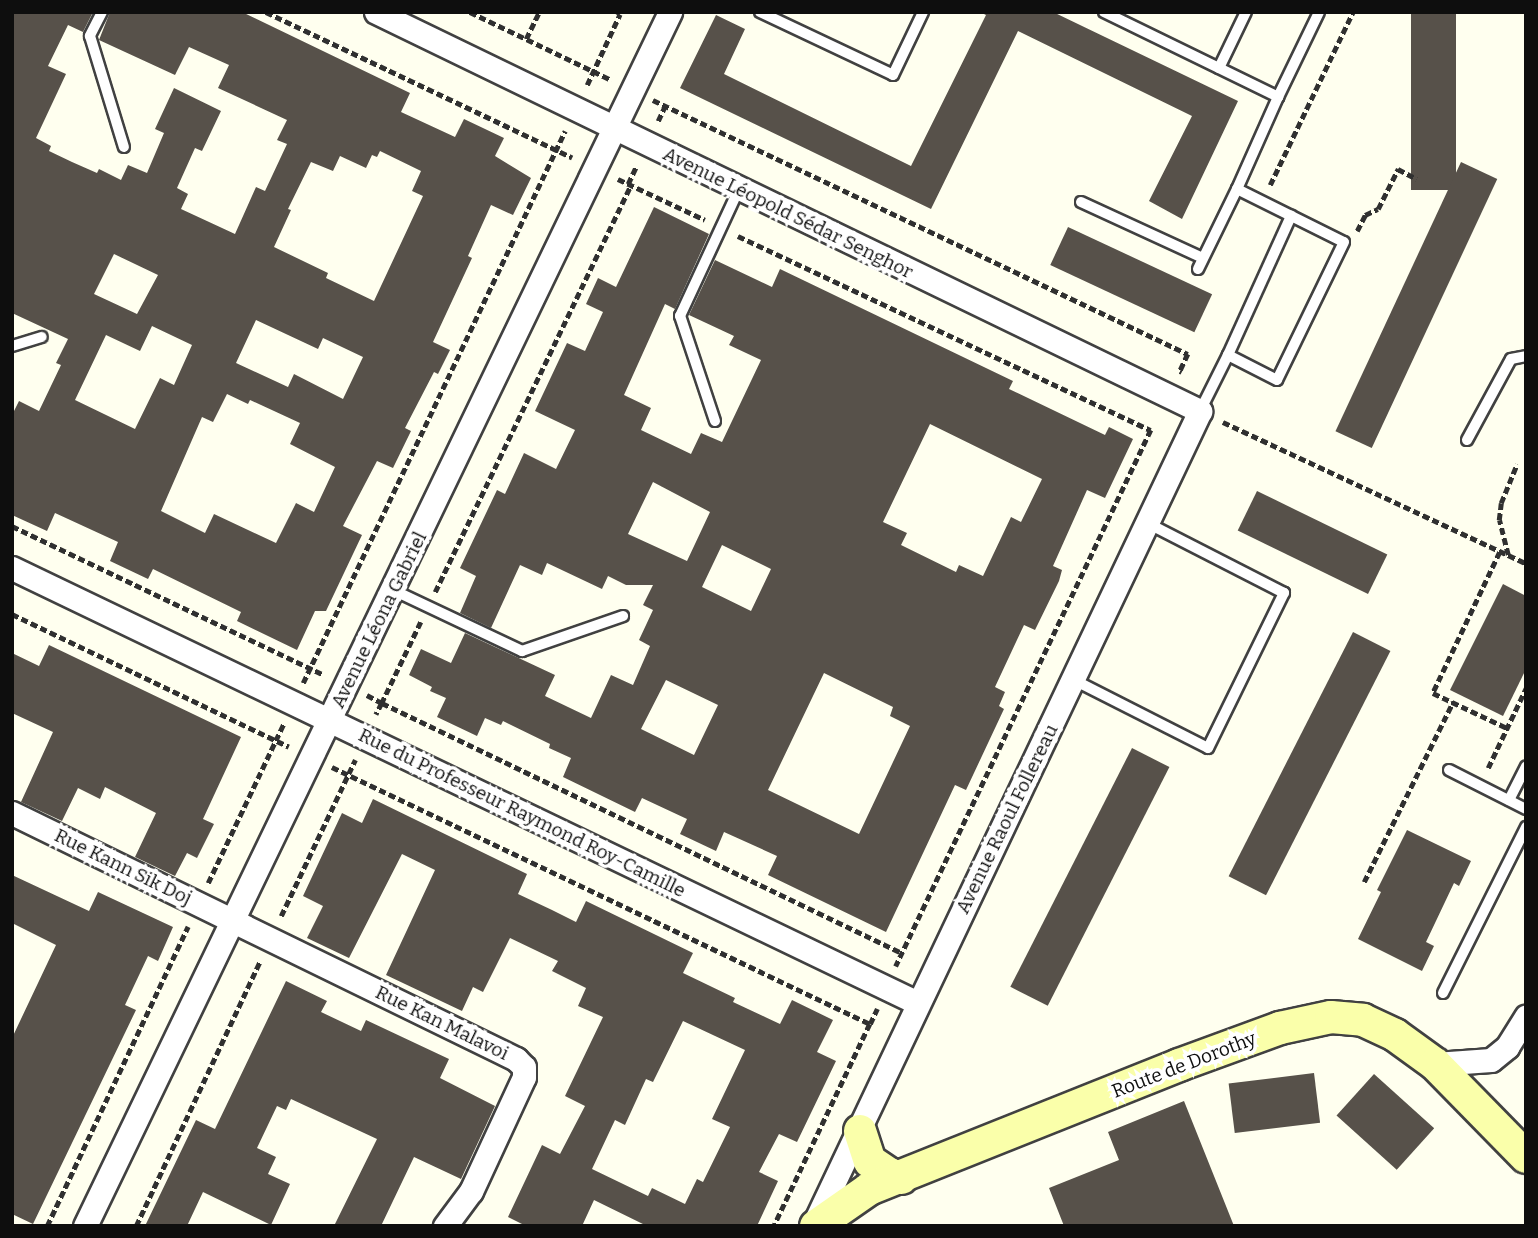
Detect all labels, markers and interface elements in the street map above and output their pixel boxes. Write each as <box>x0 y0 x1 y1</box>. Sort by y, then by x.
street label: Avenue Léopold Sédar Senghor <box>659 142 917 284</box>
street label: Avenue Léona Gabriel <box>326 528 432 712</box>
street label: Avenue Raoul Follereau <box>951 721 1063 917</box>
street label: Rue du Professeur Raymond Roy-Camille <box>355 724 689 902</box>
street label: Rue Kann Sik Doj <box>51 824 195 910</box>
street label: Rue Kan Malavoi <box>372 981 512 1065</box>
street label: Route de Dorothy <box>1109 1027 1259 1103</box>

